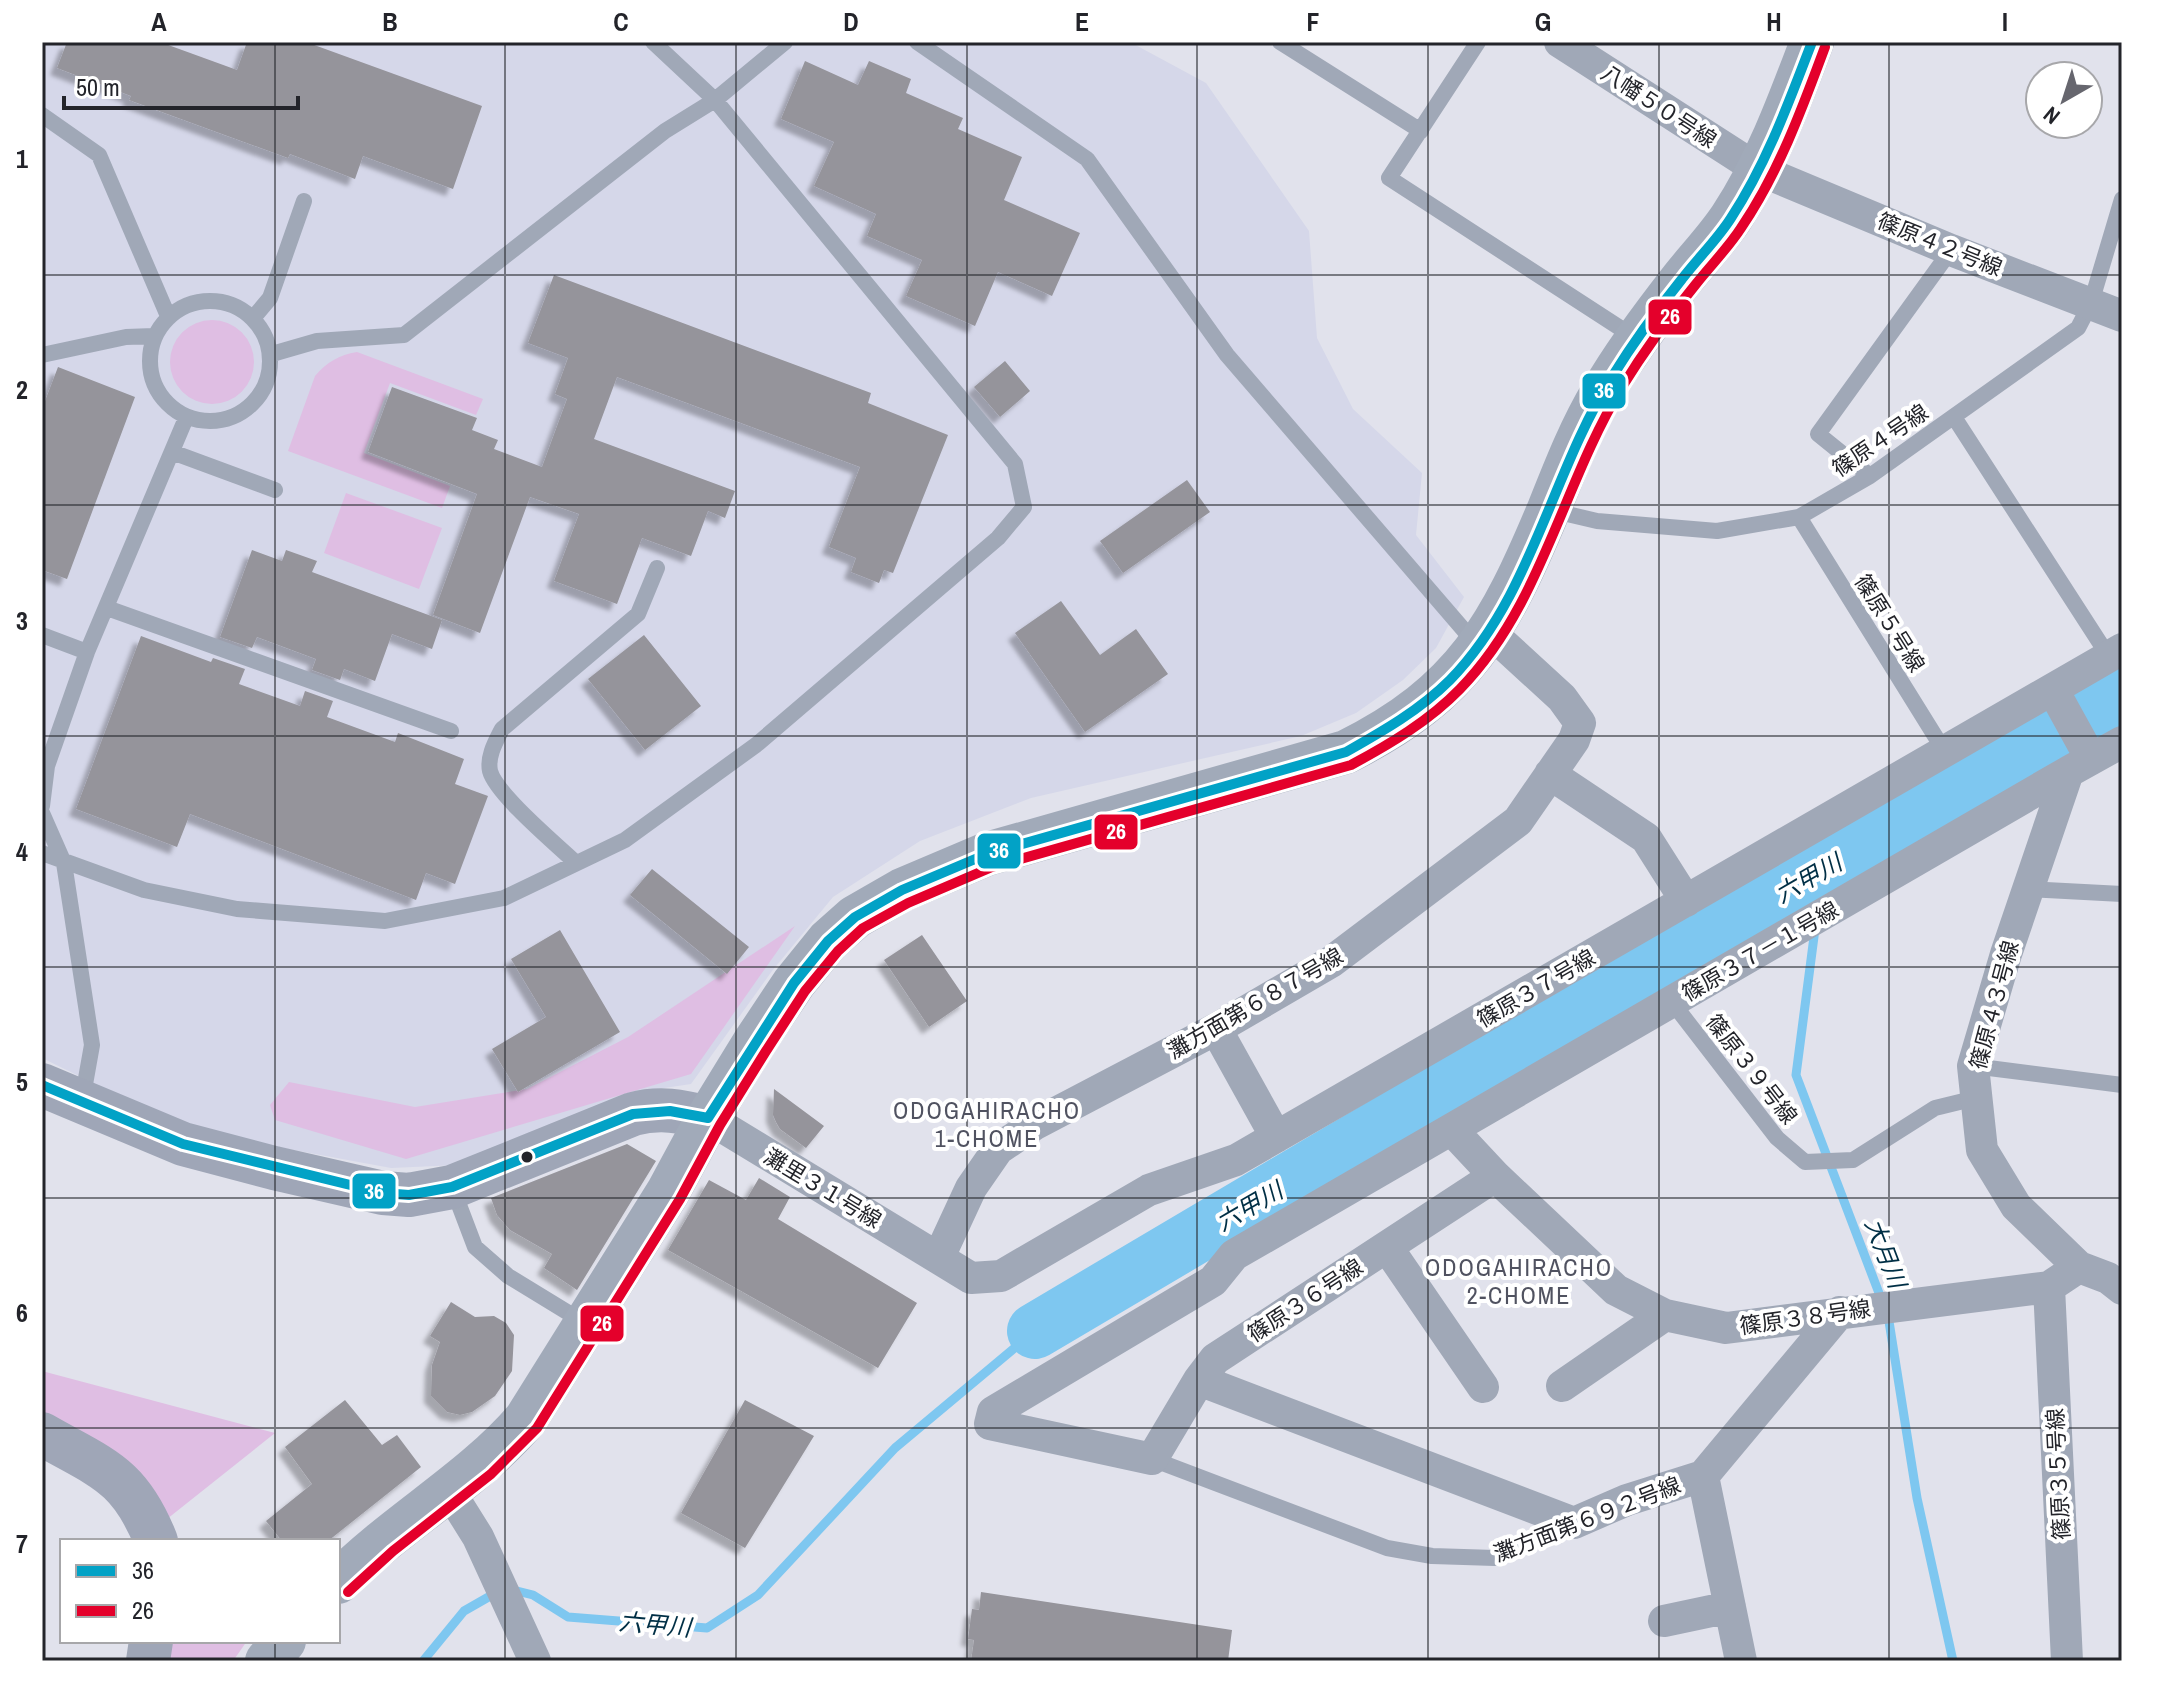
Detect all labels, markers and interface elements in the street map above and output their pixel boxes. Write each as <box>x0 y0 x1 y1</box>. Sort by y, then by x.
text: A <box>151 4 167 39</box>
text: B <box>382 4 398 39</box>
text: C <box>613 4 629 39</box>
text: D <box>843 4 859 39</box>
text: E <box>1075 4 1089 39</box>
text: F <box>1306 4 1320 39</box>
text: G <box>1535 4 1551 39</box>
text: H <box>1766 4 1782 39</box>
text: I <box>2002 4 2008 39</box>
street label: 八幡５０号線 <box>1595 57 1723 155</box>
scale bar <box>64 60 298 110</box>
north arrow <box>2024 60 2104 140</box>
text: 50 m <box>76 71 120 103</box>
text: N <box>2037 100 2066 131</box>
text: 1 <box>16 141 28 176</box>
street label: 篠原４２号線 <box>1873 205 2007 283</box>
line badge: 26 <box>1647 298 1693 336</box>
text: 26 <box>1660 301 1680 331</box>
text: 2 <box>16 372 28 407</box>
line badge: 36 <box>1581 372 1627 410</box>
text: 36 <box>1594 375 1614 405</box>
street label: 篠原４号線 <box>1826 397 1934 483</box>
street label: 篠原５号線 <box>1848 568 1932 678</box>
text: 3 <box>16 603 28 638</box>
line badge: 26 <box>1093 813 1139 851</box>
text: 26 <box>1106 816 1126 846</box>
line badge: 36 <box>976 832 1022 870</box>
text: 4 <box>16 834 28 869</box>
text: 36 <box>989 835 1009 865</box>
water label: 六甲川 <box>1769 845 1850 910</box>
street label: 篠原３７－１号線 <box>1676 894 1844 1008</box>
street label: 篠原４３号線 <box>1962 937 2026 1073</box>
street label: 灘方面第６８７号線 <box>1162 941 1348 1065</box>
street label: 篠原３７号線 <box>1471 942 1601 1034</box>
street label: 篠原３９号線 <box>1700 1008 1804 1130</box>
text: 5 <box>16 1064 28 1099</box>
district label: ODOGAHIRACHO 1-CHOME <box>893 1094 1081 1154</box>
street label: 灘里３１号線 <box>759 1141 887 1235</box>
unlabelled marker <box>519 1149 535 1165</box>
line badge: 36 <box>351 1172 397 1210</box>
water label: 六甲川 <box>1210 1173 1291 1238</box>
text: 36 <box>364 1176 384 1206</box>
water label: 大月川 <box>1858 1214 1915 1295</box>
street label: 篠原３６号線 <box>1241 1251 1369 1349</box>
district label: ODOGAHIRACHO 2-CHOME <box>1425 1251 1613 1311</box>
street label: 篠原３８号線 <box>1738 1293 1872 1341</box>
text: 6 <box>16 1295 28 1330</box>
line badge: 26 <box>579 1304 625 1343</box>
text: 26 <box>592 1308 612 1338</box>
street label: 篠原３５号線 <box>2040 1407 2076 1541</box>
street label: 灘方面第６９２号線 <box>1489 1470 1685 1568</box>
text: 7 <box>16 1526 28 1561</box>
legend <box>60 1539 340 1643</box>
text: 36 <box>132 1554 154 1586</box>
text: 26 <box>132 1594 154 1626</box>
water label: 六甲川 <box>618 1605 695 1643</box>

